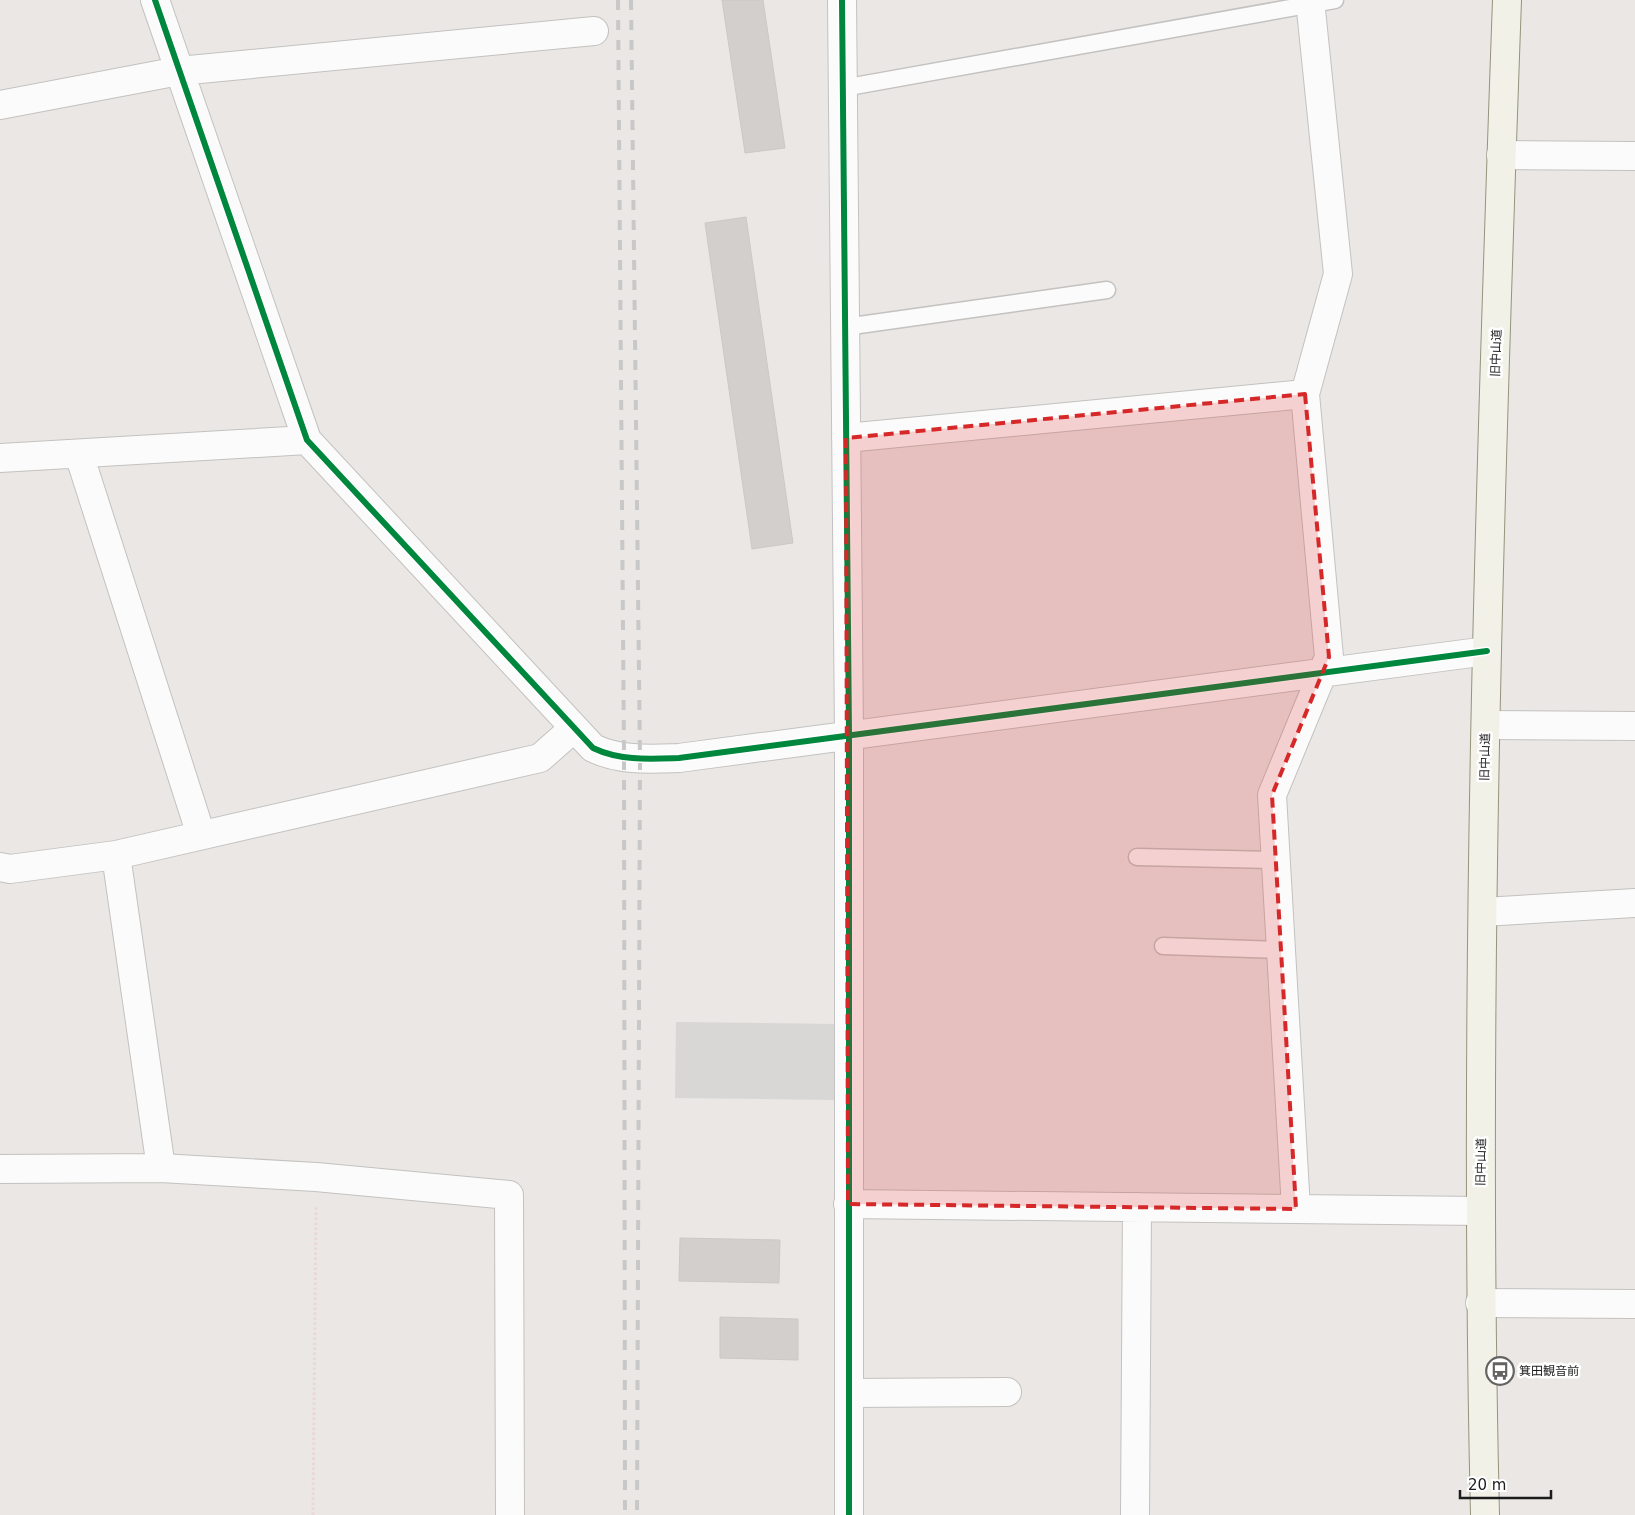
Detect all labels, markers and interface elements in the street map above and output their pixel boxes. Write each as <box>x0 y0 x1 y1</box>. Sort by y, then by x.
street label: 旧中山道 <box>1488 329 1504 377</box>
street label: 旧中山道 <box>1478 733 1492 781</box>
street label: 旧中山道 <box>1474 1138 1488 1186</box>
bus stop icon: 箕田観音前 <box>1485 1356 1515 1386</box>
place label: 箕田観音前 <box>1519 1364 1579 1378</box>
scale bar <box>1460 1468 1551 1500</box>
text: 20 m <box>1468 1476 1506 1494</box>

